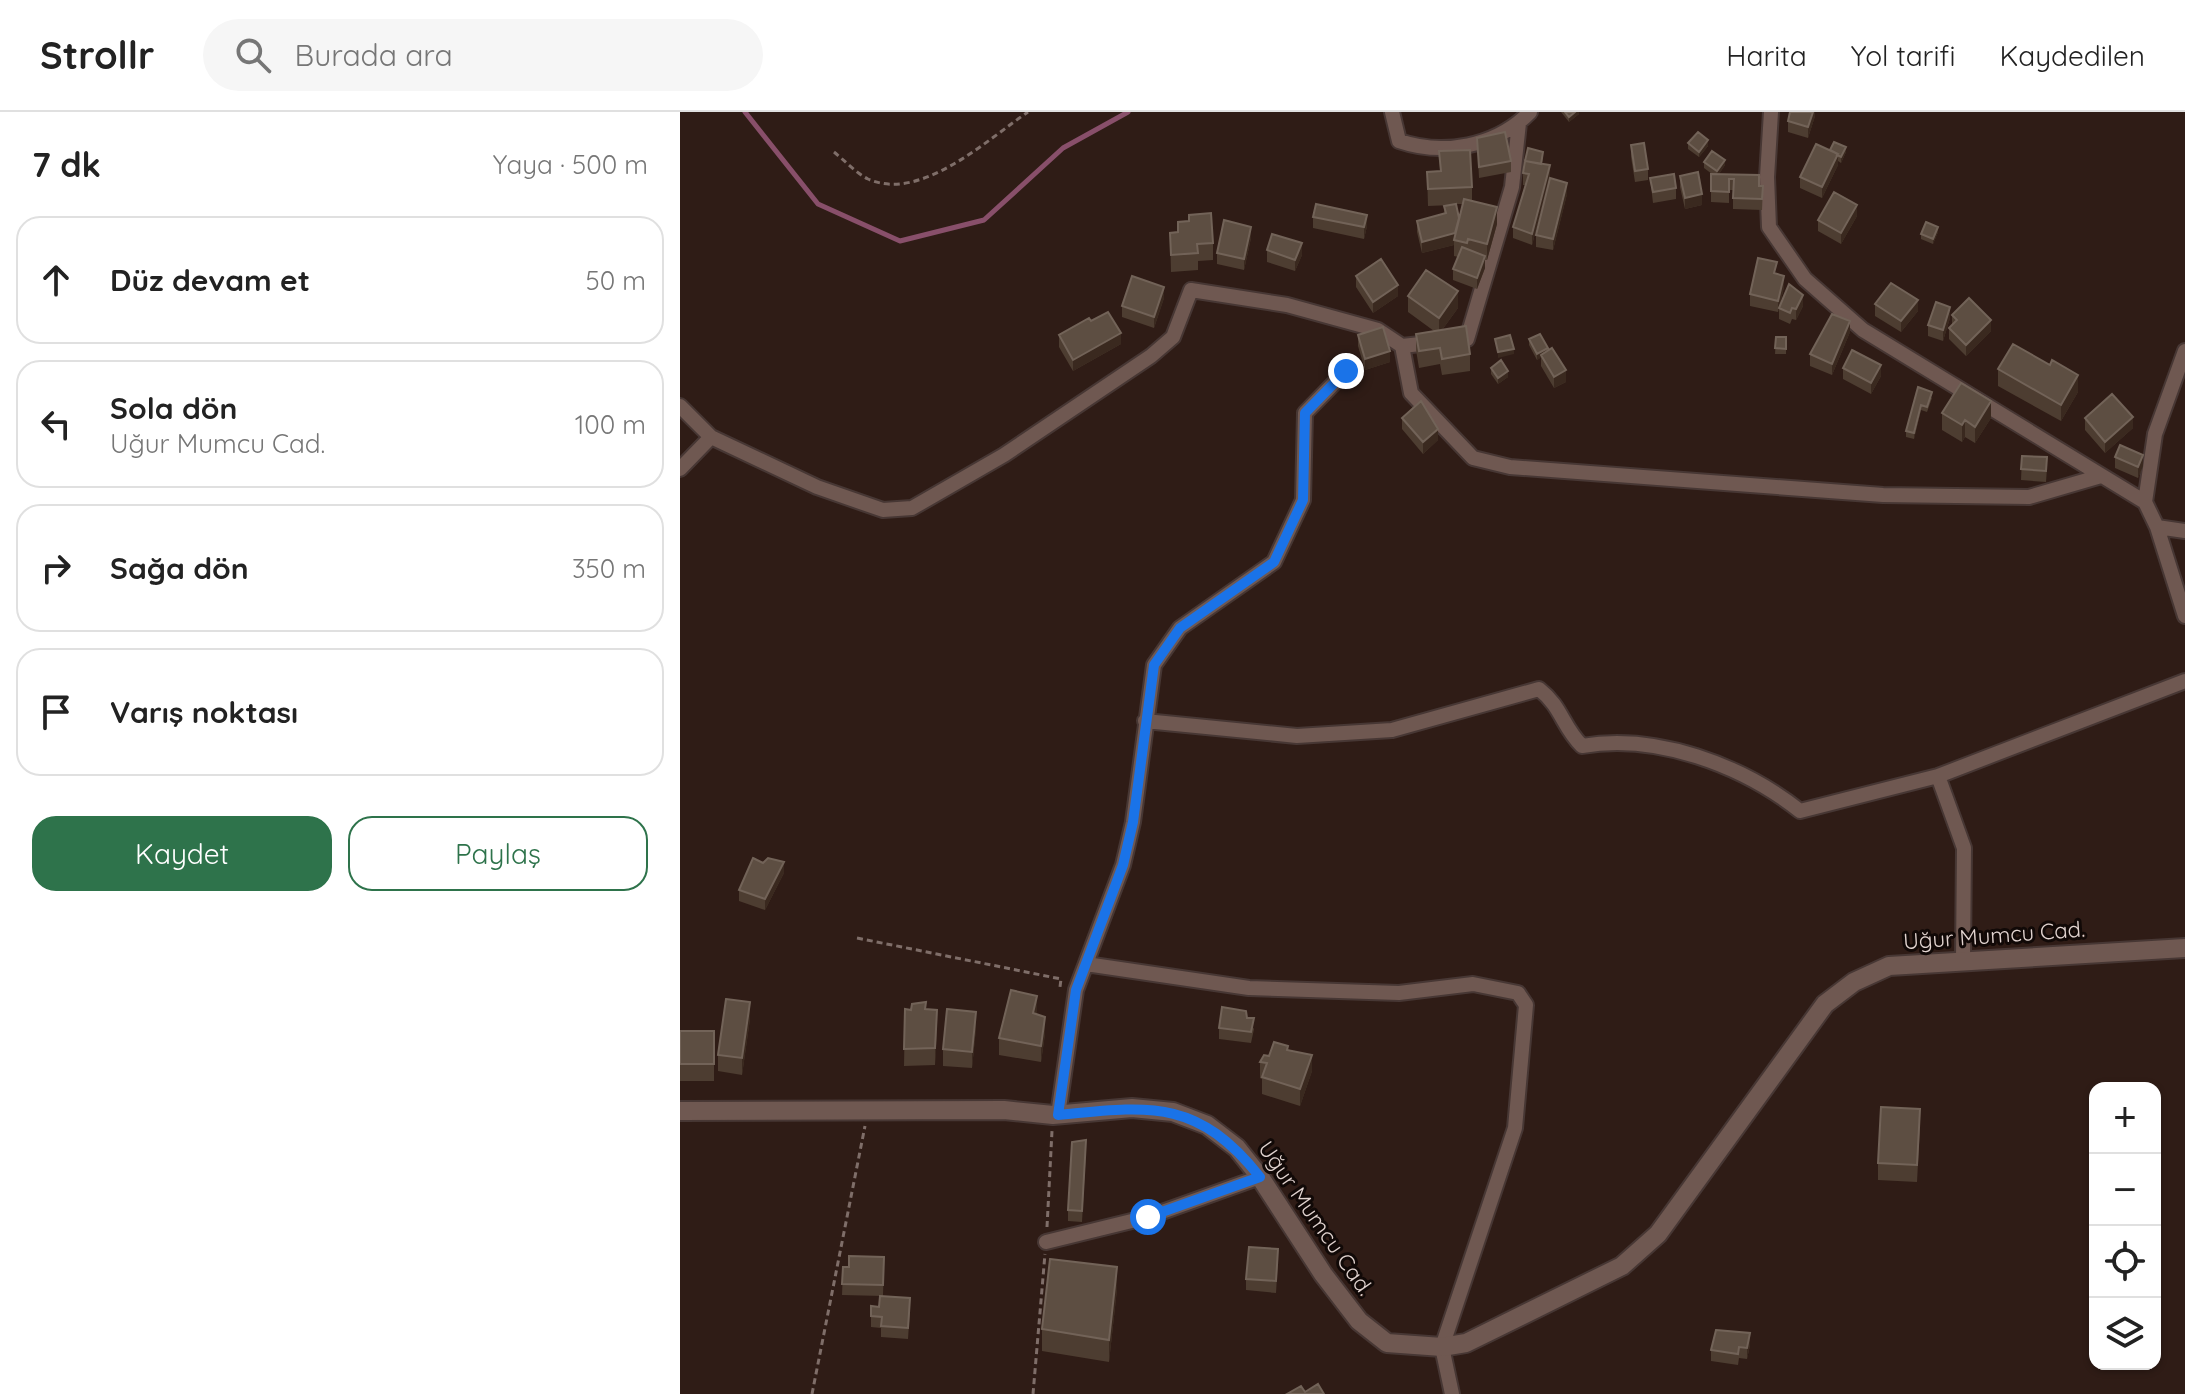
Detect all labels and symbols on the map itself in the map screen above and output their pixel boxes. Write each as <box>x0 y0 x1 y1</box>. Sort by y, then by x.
route end <box>1328 353 1364 389</box>
street label: Uğur Mumcu Cad. <box>1902 915 2086 955</box>
street label: Uğur Mumcu Cad. <box>1252 1135 1380 1301</box>
route start <box>1130 1199 1166 1235</box>

